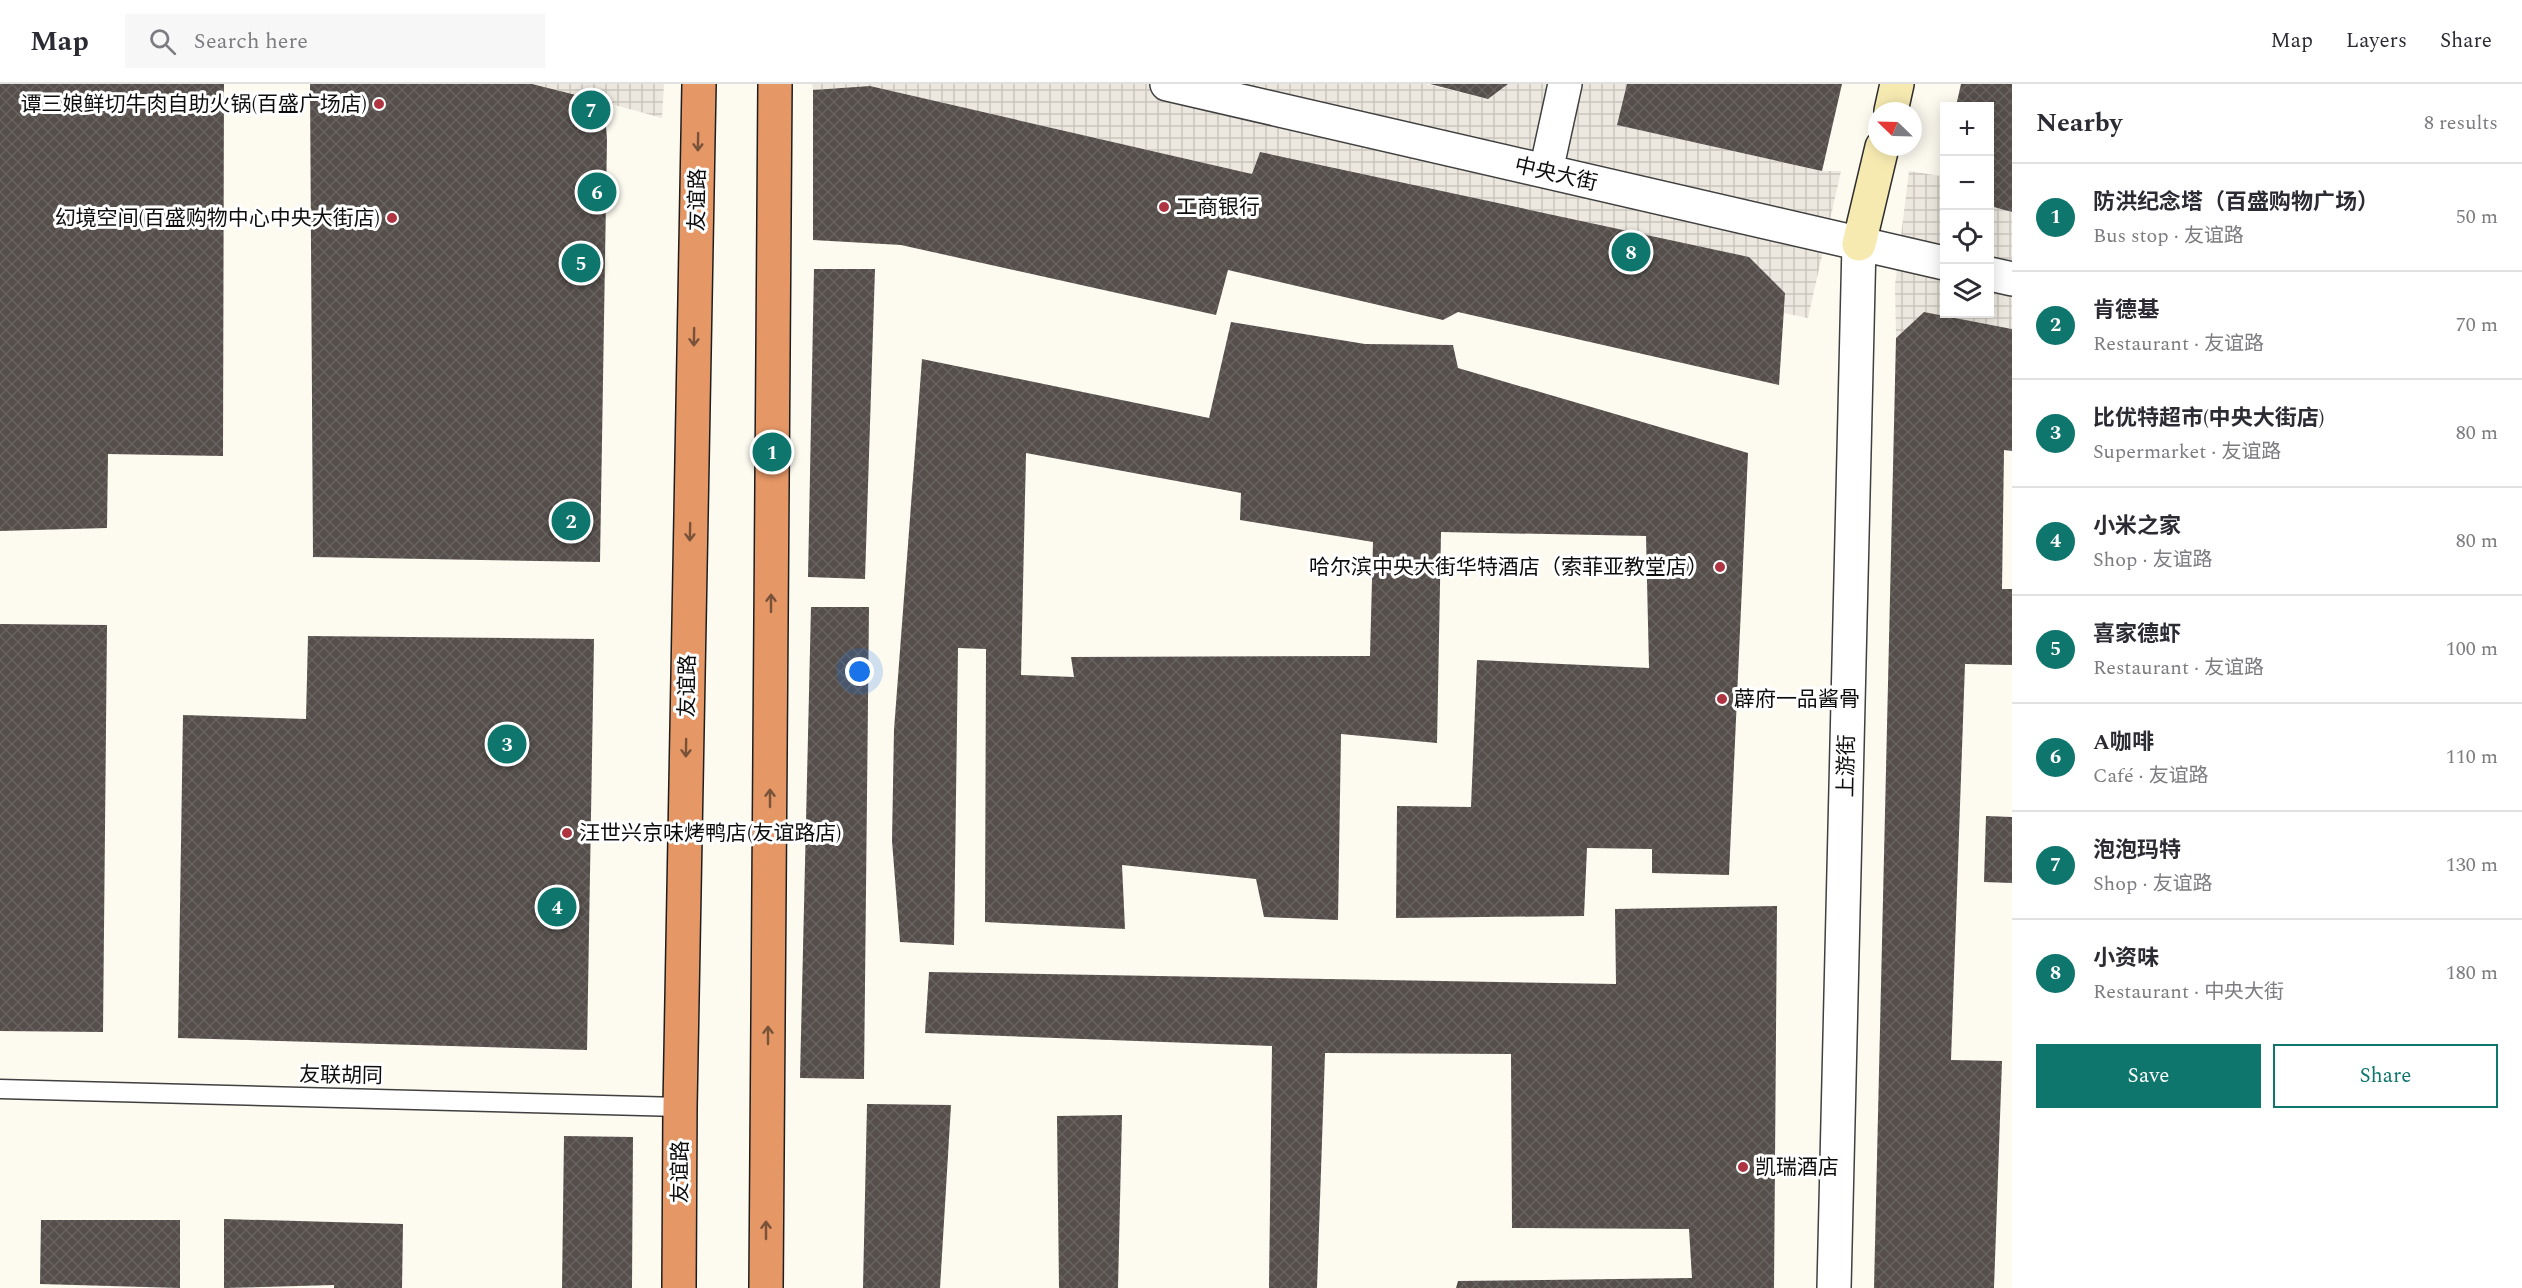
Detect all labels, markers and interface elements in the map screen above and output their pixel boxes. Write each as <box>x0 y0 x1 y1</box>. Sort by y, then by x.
search box <box>125 14 545 68</box>
text: Map <box>30 20 89 63</box>
icon: search <box>146 25 179 58</box>
text: Search here <box>194 25 308 58</box>
text: Map <box>2271 25 2313 57</box>
text: Layers <box>2346 25 2407 57</box>
text: Share <box>2440 25 2492 57</box>
pin: 7 <box>572 87 610 132</box>
place label: 谭三娘鲜切牛肉自助火锅(百盛广场店) <box>21 89 367 121</box>
marker: 谭三娘鲜切牛肉自助火锅(百盛广场店) <box>372 97 386 111</box>
north arrow <box>1868 102 1922 156</box>
map controls <box>1940 102 1994 318</box>
button: + <box>1940 102 1994 156</box>
text: Nearby <box>2036 103 2122 143</box>
text: 8 results <box>2424 108 2498 138</box>
one-way arrow <box>692 132 704 152</box>
street label: 中央大街 <box>1511 150 1600 200</box>
button: − <box>1940 156 1994 210</box>
street label: 友谊路 <box>681 168 715 232</box>
pin: 6 <box>578 170 616 214</box>
text: 防洪纪念塔（百盛购物广场） <box>2093 186 2379 219</box>
place label: 工商银行 <box>1176 192 1260 224</box>
marker: 工商银行 <box>1157 200 1171 214</box>
text: 1 <box>2050 202 2061 232</box>
text: 50 m <box>2456 202 2498 232</box>
place label: 幻境空间(百盛购物中心中央大街店) <box>55 203 380 235</box>
button: locate <box>1940 210 1994 264</box>
marker: 幻境空间(百盛购物中心中央大街店) <box>385 211 399 225</box>
text: Bus stop · 友谊路 <box>2093 221 2244 251</box>
pin: 8 <box>1612 230 1650 274</box>
pin: 5 <box>562 240 600 285</box>
button: layers <box>1940 264 1994 318</box>
text: 肯德基 <box>2093 294 2159 327</box>
text: 2 <box>2050 310 2061 340</box>
text: 70 m <box>2456 310 2498 340</box>
one-way arrow <box>688 327 700 347</box>
text: Restaurant · 友谊路 <box>2093 329 2264 359</box>
text: 比优特超市(中央大街店) <box>2093 402 2325 435</box>
text: 3 <box>2050 418 2061 448</box>
text: 80 m <box>2456 418 2498 448</box>
pin: 1 <box>752 430 792 475</box>
text: Supermarket · 友谊路 <box>2093 437 2281 467</box>
pin: 2 <box>552 498 590 544</box>
text: 小米之家 <box>2093 510 2181 543</box>
one-way arrow <box>684 522 696 542</box>
text: 4 <box>2050 526 2061 556</box>
text: 80 m <box>2456 526 2498 556</box>
text: Shop · 友谊路 <box>2093 545 2212 575</box>
place label: 哈尔滨中央大街华特酒店（索菲亚教堂店） <box>1309 552 1708 584</box>
marker: 哈尔滨中央大街华特酒店（索菲亚教堂店） <box>1713 560 1727 574</box>
one-way arrow <box>765 593 777 613</box>
text: 喜家德虾 <box>2093 618 2181 651</box>
text: 5 <box>2050 634 2061 664</box>
text: 100 m <box>2446 634 2498 664</box>
text: Restaurant · 友谊路 <box>2093 653 2264 683</box>
street label: 友谊路 <box>671 654 705 718</box>
your location <box>845 657 874 686</box>
place label: 薜府一品酱骨 <box>1734 684 1860 716</box>
marker: 薜府一品酱骨 <box>1715 692 1729 706</box>
pin: 3 <box>488 722 526 766</box>
text: A咖啡 <box>2093 726 2154 759</box>
street label: 上游街 <box>1830 734 1864 798</box>
one-way arrow <box>680 738 692 758</box>
text: 6 <box>2050 742 2061 772</box>
text: 110 m <box>2446 742 2498 772</box>
text: Café · 友谊路 <box>2093 761 2209 791</box>
one-way arrow <box>764 788 776 808</box>
place label: 汪世兴京味烤鸭店(友谊路店) <box>579 818 842 850</box>
marker: 汪世兴京味烤鸭店(友谊路店) <box>560 826 574 840</box>
text: 泡泡玛特 <box>2093 834 2181 867</box>
text: 7 <box>2050 850 2061 880</box>
text: 130 m <box>2446 850 2498 880</box>
text: Shop · 友谊路 <box>2093 869 2212 899</box>
pin: 4 <box>538 884 576 930</box>
text: 小资味 <box>2093 942 2159 975</box>
text: 8 <box>2050 958 2061 988</box>
text: 180 m <box>2446 958 2498 988</box>
text: Restaurant · 中央大街 <box>2093 977 2284 1007</box>
one-way arrow <box>762 1025 774 1045</box>
button: Save <box>2036 1044 2261 1108</box>
button: Share <box>2273 1044 2498 1108</box>
street label: 友联胡同 <box>299 1059 383 1093</box>
street label: 友谊路 <box>665 1141 697 1204</box>
place label: 凯瑞酒店 <box>1755 1152 1839 1184</box>
marker: 凯瑞酒店 <box>1736 1160 1750 1174</box>
one-way arrow <box>760 1220 772 1240</box>

